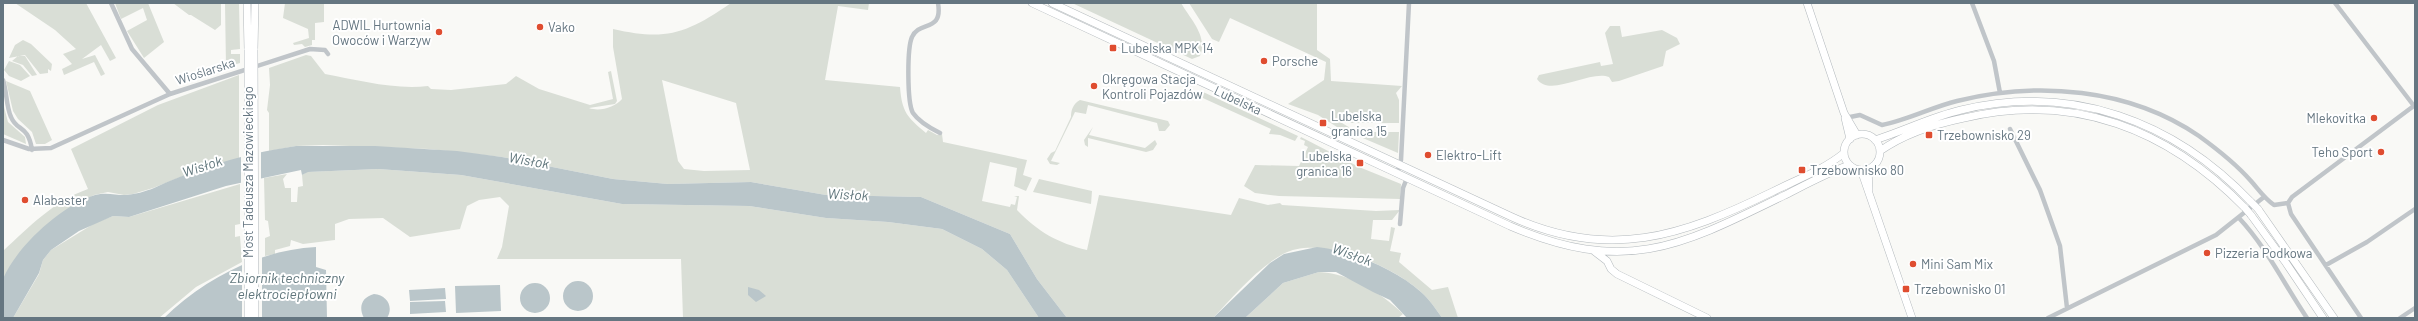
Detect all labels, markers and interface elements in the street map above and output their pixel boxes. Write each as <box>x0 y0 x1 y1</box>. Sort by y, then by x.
place label: ADWIL Hurtownia Owoców i Warzyw <box>332 17 431 48</box>
place label: Vako <box>548 19 575 35</box>
marker: Vako <box>535 22 545 32</box>
marker: ADWIL Hurtownia Owoców i Warzyw <box>434 27 444 37</box>
place label: Lubelska MPK 14 <box>1121 40 1213 56</box>
marker: Lubelska MPK 14 <box>1108 43 1118 53</box>
place label: Porsche <box>1272 53 1318 69</box>
street label: Wioślarska <box>173 54 237 88</box>
marker: Porsche <box>1259 56 1269 66</box>
place label: Okręgowa Stacja Kontroli Pojazdów <box>1102 71 1203 102</box>
marker: Okręgowa Stacja Kontroli Pojazdów <box>1089 81 1099 91</box>
street label: Lubelska <box>1212 82 1264 118</box>
street label: Most Tadeusza Mazowieckiego <box>240 86 256 258</box>
place label: Lubelska granica 15 <box>1331 108 1387 139</box>
place label: Mlekovitka <box>2306 110 2366 126</box>
marker: Mlekovitka <box>2369 113 2379 123</box>
marker: Lubelska granica 15 <box>1318 118 1328 128</box>
place label: Trzebownisko 29 <box>1937 127 2031 143</box>
marker: Trzebownisko 29 <box>1924 130 1934 140</box>
place label: Teho Sport <box>2312 144 2373 160</box>
place label: Elektro-Lift <box>1436 147 1502 163</box>
marker: Teho Sport <box>2376 147 2386 157</box>
water label: Wisłok <box>507 148 551 172</box>
place label: Lubelska granica 16 <box>1296 148 1352 179</box>
marker: Elektro-Lift <box>1423 150 1433 160</box>
water label: Wisłok <box>180 152 224 180</box>
marker: Lubelska granica 16 <box>1355 158 1365 168</box>
place label: Trzebownisko 80 <box>1810 162 1904 178</box>
marker: Trzebownisko 80 <box>1797 165 1807 175</box>
water label: Wisłok <box>827 184 869 204</box>
place label: Alabaster <box>33 192 87 208</box>
marker: Alabaster <box>20 195 30 205</box>
water label: Wisłok <box>1330 239 1374 269</box>
place label: Pizzeria Podkowa <box>2215 245 2312 261</box>
marker: Pizzeria Podkowa <box>2202 248 2212 258</box>
place label: Mini Sam Mix <box>1921 256 1993 272</box>
marker: Mini Sam Mix <box>1908 259 1918 269</box>
water label: Zbiornik techniczny elektrociepłowni <box>230 269 345 302</box>
place label: Trzebownisko 01 <box>1914 281 2005 297</box>
marker: Trzebownisko 01 <box>1901 284 1911 294</box>

